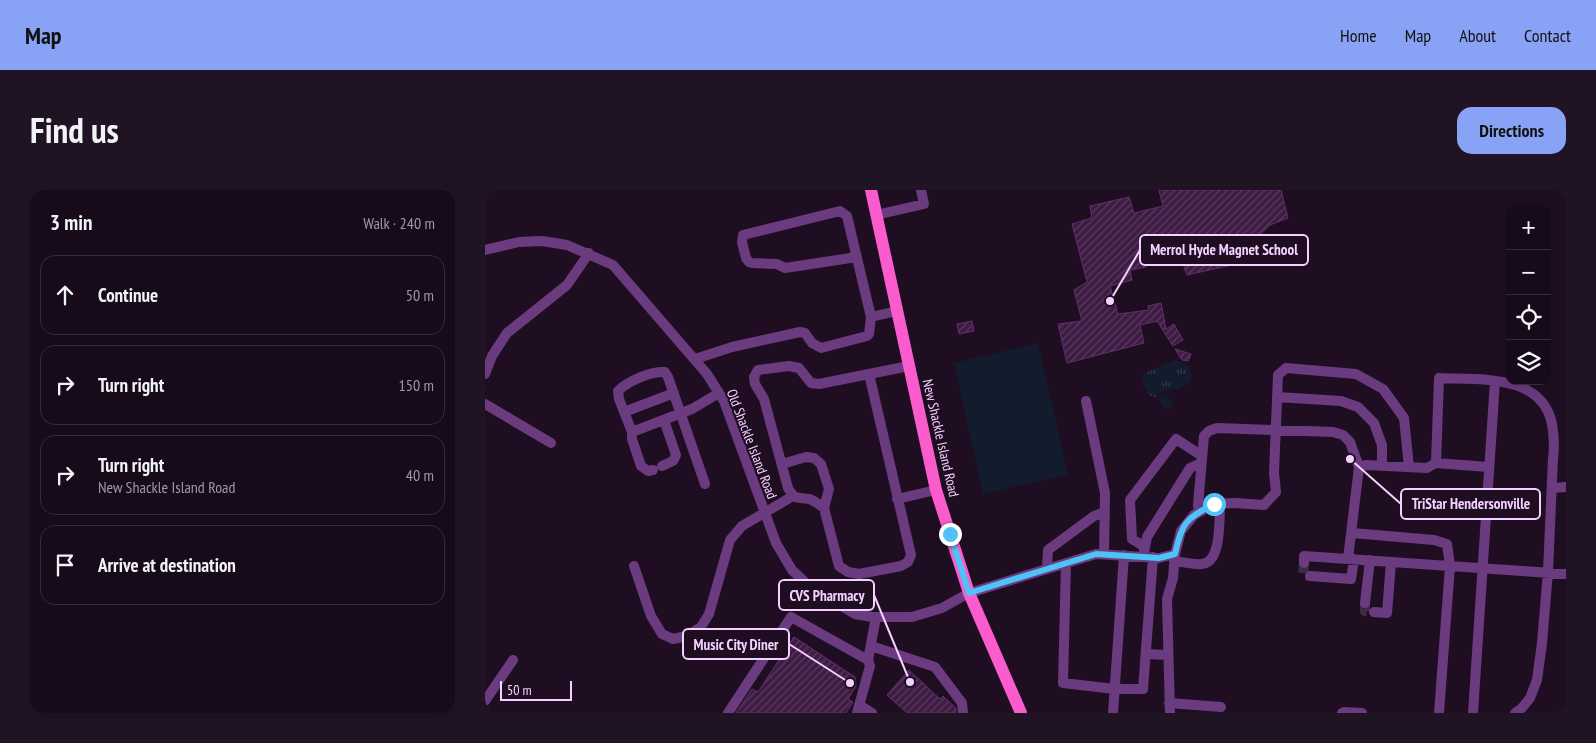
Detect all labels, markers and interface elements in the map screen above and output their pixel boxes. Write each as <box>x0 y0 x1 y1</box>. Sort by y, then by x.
text: Map <box>25 20 62 51</box>
text: Home <box>1340 24 1377 47</box>
text: Map <box>1405 24 1431 47</box>
text: About <box>1459 24 1496 47</box>
text: Contact <box>1524 24 1571 47</box>
text: Find us <box>30 107 119 153</box>
button: Directions <box>1457 107 1566 154</box>
map controls <box>1506 205 1551 385</box>
button: + <box>1506 205 1551 250</box>
text: 3 min <box>50 209 92 236</box>
text: Walk · 240 m <box>363 213 435 233</box>
callout: Merrol Hyde Magnet School <box>1140 235 1308 265</box>
text: Merrol Hyde Magnet School <box>1150 240 1298 259</box>
button: − <box>1506 250 1551 295</box>
icon: ahead <box>51 281 79 309</box>
text: Continue <box>98 283 158 307</box>
text: 50 m <box>406 285 434 305</box>
button: locate <box>1506 295 1551 340</box>
button: layers <box>1506 340 1551 385</box>
icon: right <box>51 371 79 399</box>
text: Turn right <box>98 373 164 397</box>
text: 150 m <box>399 375 434 395</box>
street label: New Shackle Island Road <box>919 377 963 499</box>
street label: Old Shackle Island Road <box>723 387 781 501</box>
text: Turn right <box>98 453 164 477</box>
icon: right <box>51 461 79 489</box>
text: 40 m <box>406 465 434 485</box>
text: New Shackle Island Road <box>98 477 235 497</box>
callout: TriStar Hendersonville <box>1401 489 1540 519</box>
route start <box>1203 493 1226 516</box>
text: TriStar Hendersonville <box>1412 494 1530 513</box>
route end <box>939 523 962 546</box>
icon: arrive <box>51 551 79 579</box>
text: Arrive at destination <box>98 553 236 577</box>
callout: CVS Pharmacy <box>779 580 874 610</box>
text: CVS Pharmacy <box>790 586 865 605</box>
callout: Music City Diner <box>683 629 789 659</box>
text: Music City Diner <box>694 635 779 654</box>
scale bar <box>500 678 573 701</box>
text: 50 m <box>507 681 532 699</box>

